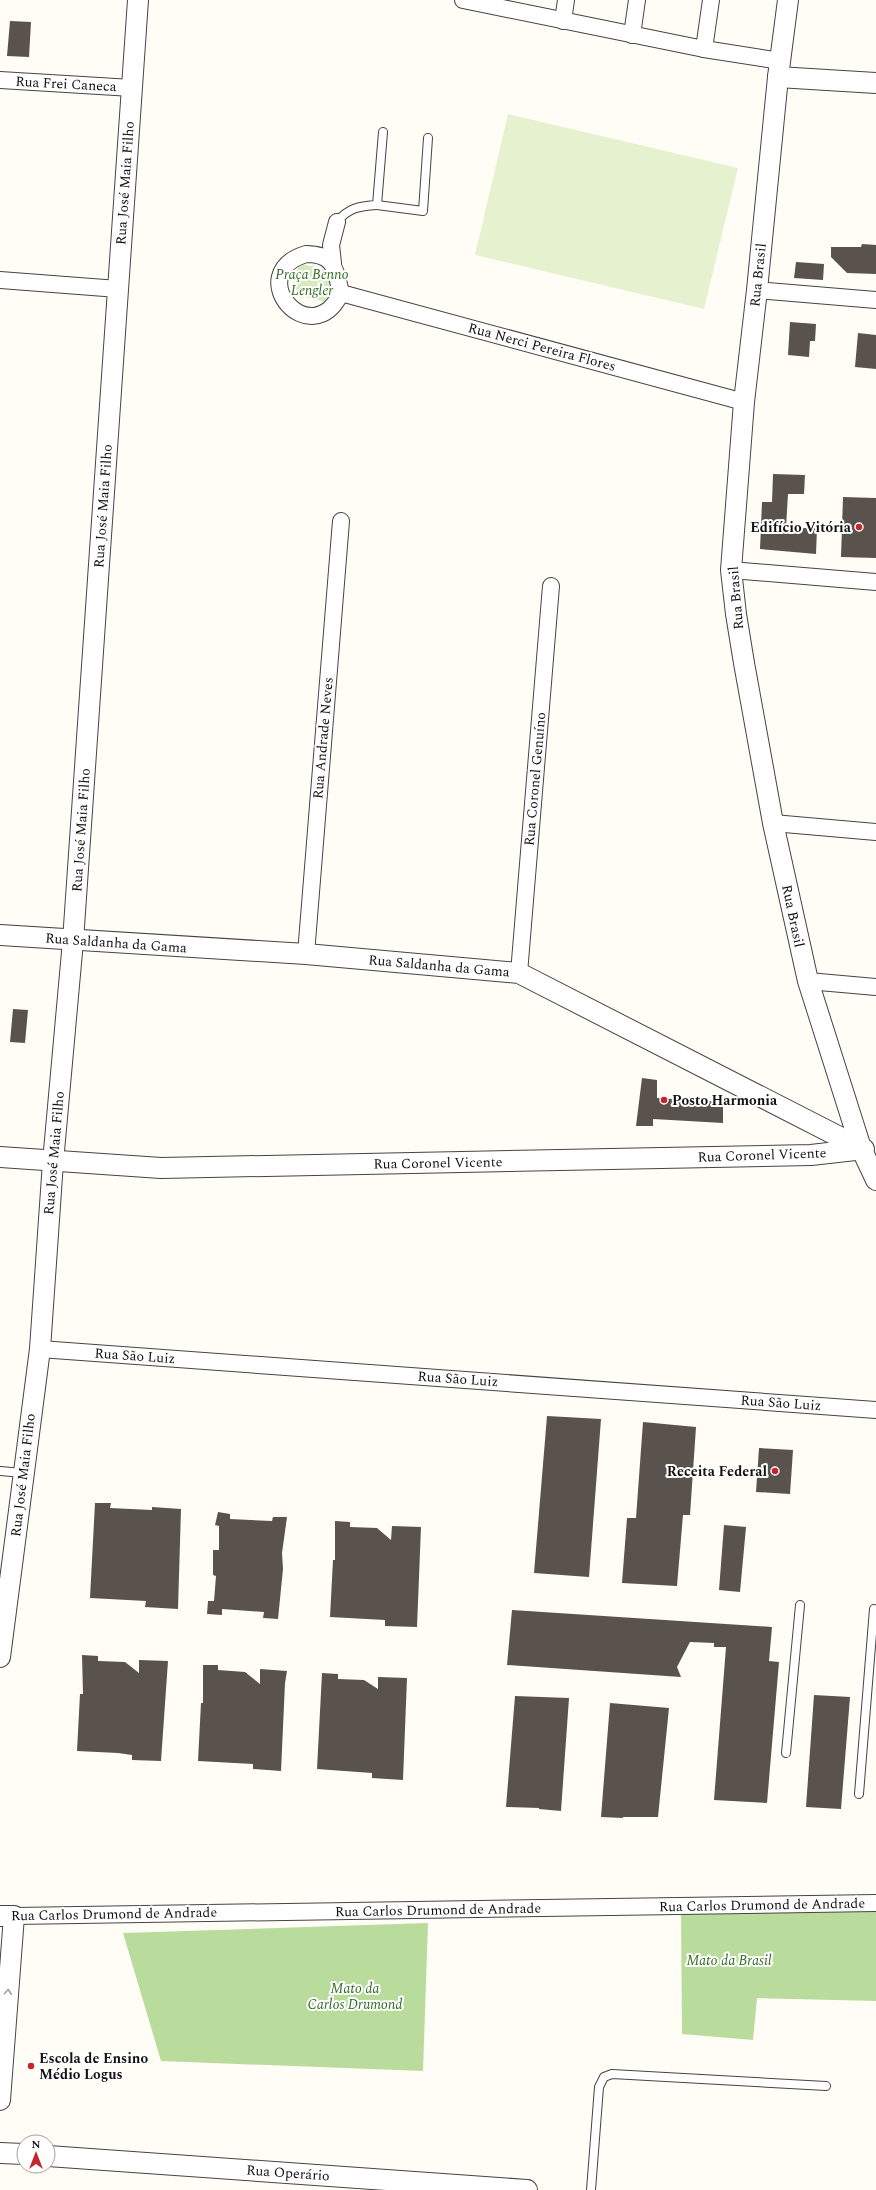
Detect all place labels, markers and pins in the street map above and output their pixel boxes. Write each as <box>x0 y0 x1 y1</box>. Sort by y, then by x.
place label: Edifício Vitória <box>750 517 852 538</box>
marker: Edifício Vitória <box>854 522 864 532</box>
place label: Posto Harmonia <box>672 1090 778 1111</box>
marker: Posto Harmonia <box>659 1095 669 1105</box>
place label: Receita Federal <box>667 1461 767 1482</box>
marker: Receita Federal <box>770 1466 780 1476</box>
place label: Escola de Ensino Médio Logus <box>39 2048 148 2085</box>
marker: Escola de Ensino Médio Logus <box>26 2061 36 2071</box>

